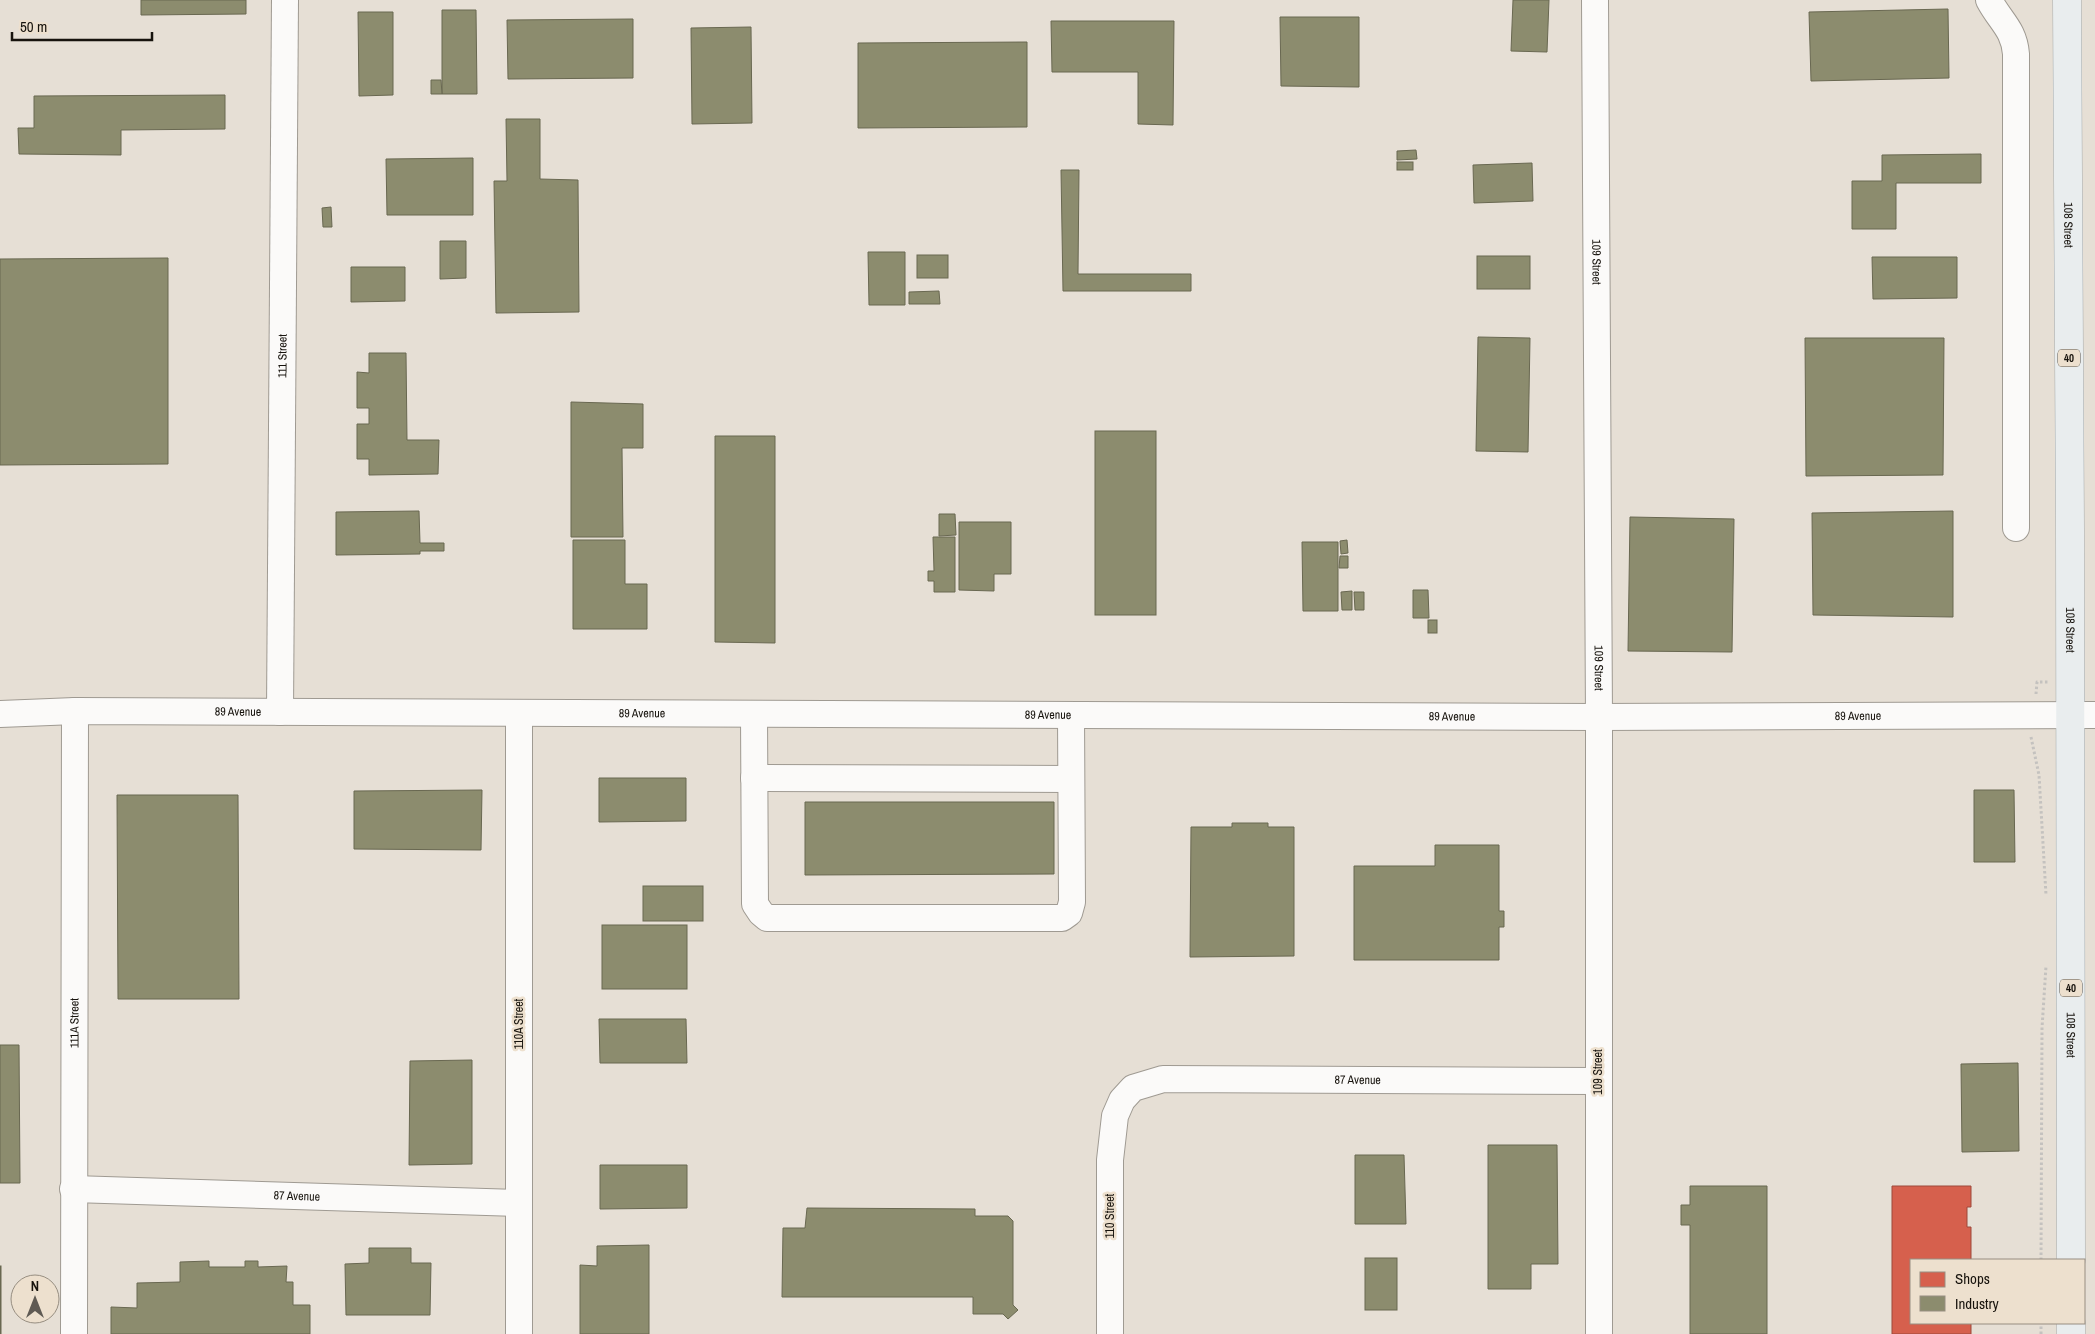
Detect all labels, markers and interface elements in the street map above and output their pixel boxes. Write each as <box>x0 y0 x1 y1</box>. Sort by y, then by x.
scale bar <box>12 10 152 42</box>
text: 50 m <box>20 16 47 37</box>
street label: 108 Street <box>2060 202 2076 248</box>
street label: 109 Street <box>1588 239 1605 285</box>
street label: 111 Street <box>274 334 291 378</box>
road number: 40 <box>2058 349 2080 366</box>
street label: 108 Street <box>2062 607 2078 653</box>
street label: 109 Street <box>1591 645 1607 691</box>
street label: 89 Avenue <box>215 704 261 720</box>
street label: 89 Avenue <box>619 705 665 721</box>
street label: 89 Avenue <box>1025 707 1071 723</box>
street label: 89 Avenue <box>1429 708 1475 725</box>
street label: 89 Avenue <box>1835 708 1881 724</box>
road number: 40 <box>2060 980 2082 996</box>
street label: 111A Street <box>66 998 83 1048</box>
street label: 110A Street <box>511 998 527 1049</box>
street label: 108 Street <box>2063 1012 2079 1058</box>
street label: 109 Street <box>1590 1049 1606 1095</box>
street label: 87 Avenue <box>1334 1072 1381 1088</box>
street label: 87 Avenue <box>273 1187 320 1205</box>
street label: 110 Street <box>1102 1193 1118 1238</box>
legend <box>1910 1259 2085 1324</box>
text: Shops <box>1955 1268 1990 1289</box>
north arrow <box>10 1274 60 1324</box>
text: N <box>31 1277 39 1295</box>
text: Industry <box>1955 1293 2000 1314</box>

